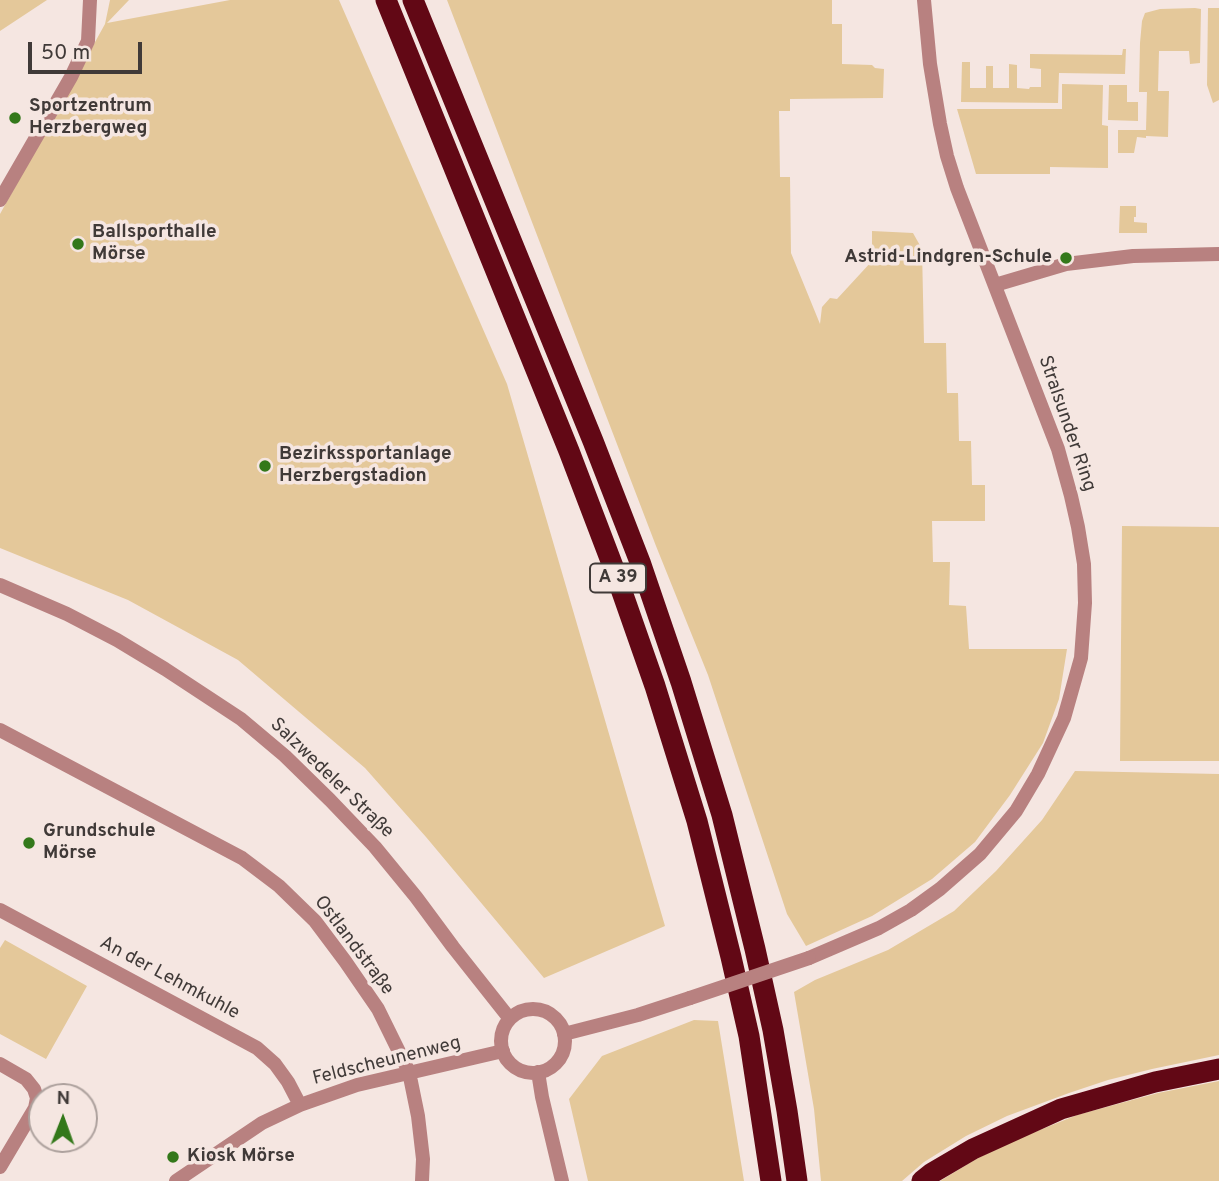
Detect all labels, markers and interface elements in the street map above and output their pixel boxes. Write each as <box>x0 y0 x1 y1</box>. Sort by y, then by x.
scale bar <box>32 28 145 72</box>
text: 50 m <box>41 40 90 67</box>
place label: Sportzentrum Herzbergweg <box>29 96 152 140</box>
marker: Sportzentrum Herzbergweg <box>7 110 23 126</box>
place label: Ballsporthalle Mörse <box>92 222 217 266</box>
marker: Ballsporthalle Mörse <box>70 236 86 252</box>
place label: Astrid-Lindgren-Schule <box>844 247 1052 269</box>
marker: Astrid-Lindgren-Schule <box>1058 250 1074 266</box>
street label: Stralsunder Ring <box>1032 353 1100 495</box>
place label: Bezirkssportanlage Herzbergstadion <box>279 444 452 488</box>
marker: Bezirkssportanlage Herzbergstadion <box>257 458 273 474</box>
road number: A 39 <box>590 564 646 592</box>
street label: Salzwedeler Straße <box>264 714 398 844</box>
place label: Grundschule Mörse <box>43 821 156 865</box>
marker: Grundschule Mörse <box>21 835 37 851</box>
street label: Ostlandstraße <box>308 892 398 1000</box>
street label: An der Lehmkuhle <box>95 932 243 1026</box>
street label: Feldscheunenweg <box>311 1033 463 1091</box>
north arrow <box>28 1083 98 1153</box>
text: N <box>56 1087 70 1111</box>
place label: Kiosk Mörse <box>187 1146 295 1168</box>
marker: Kiosk Mörse <box>165 1149 181 1165</box>

